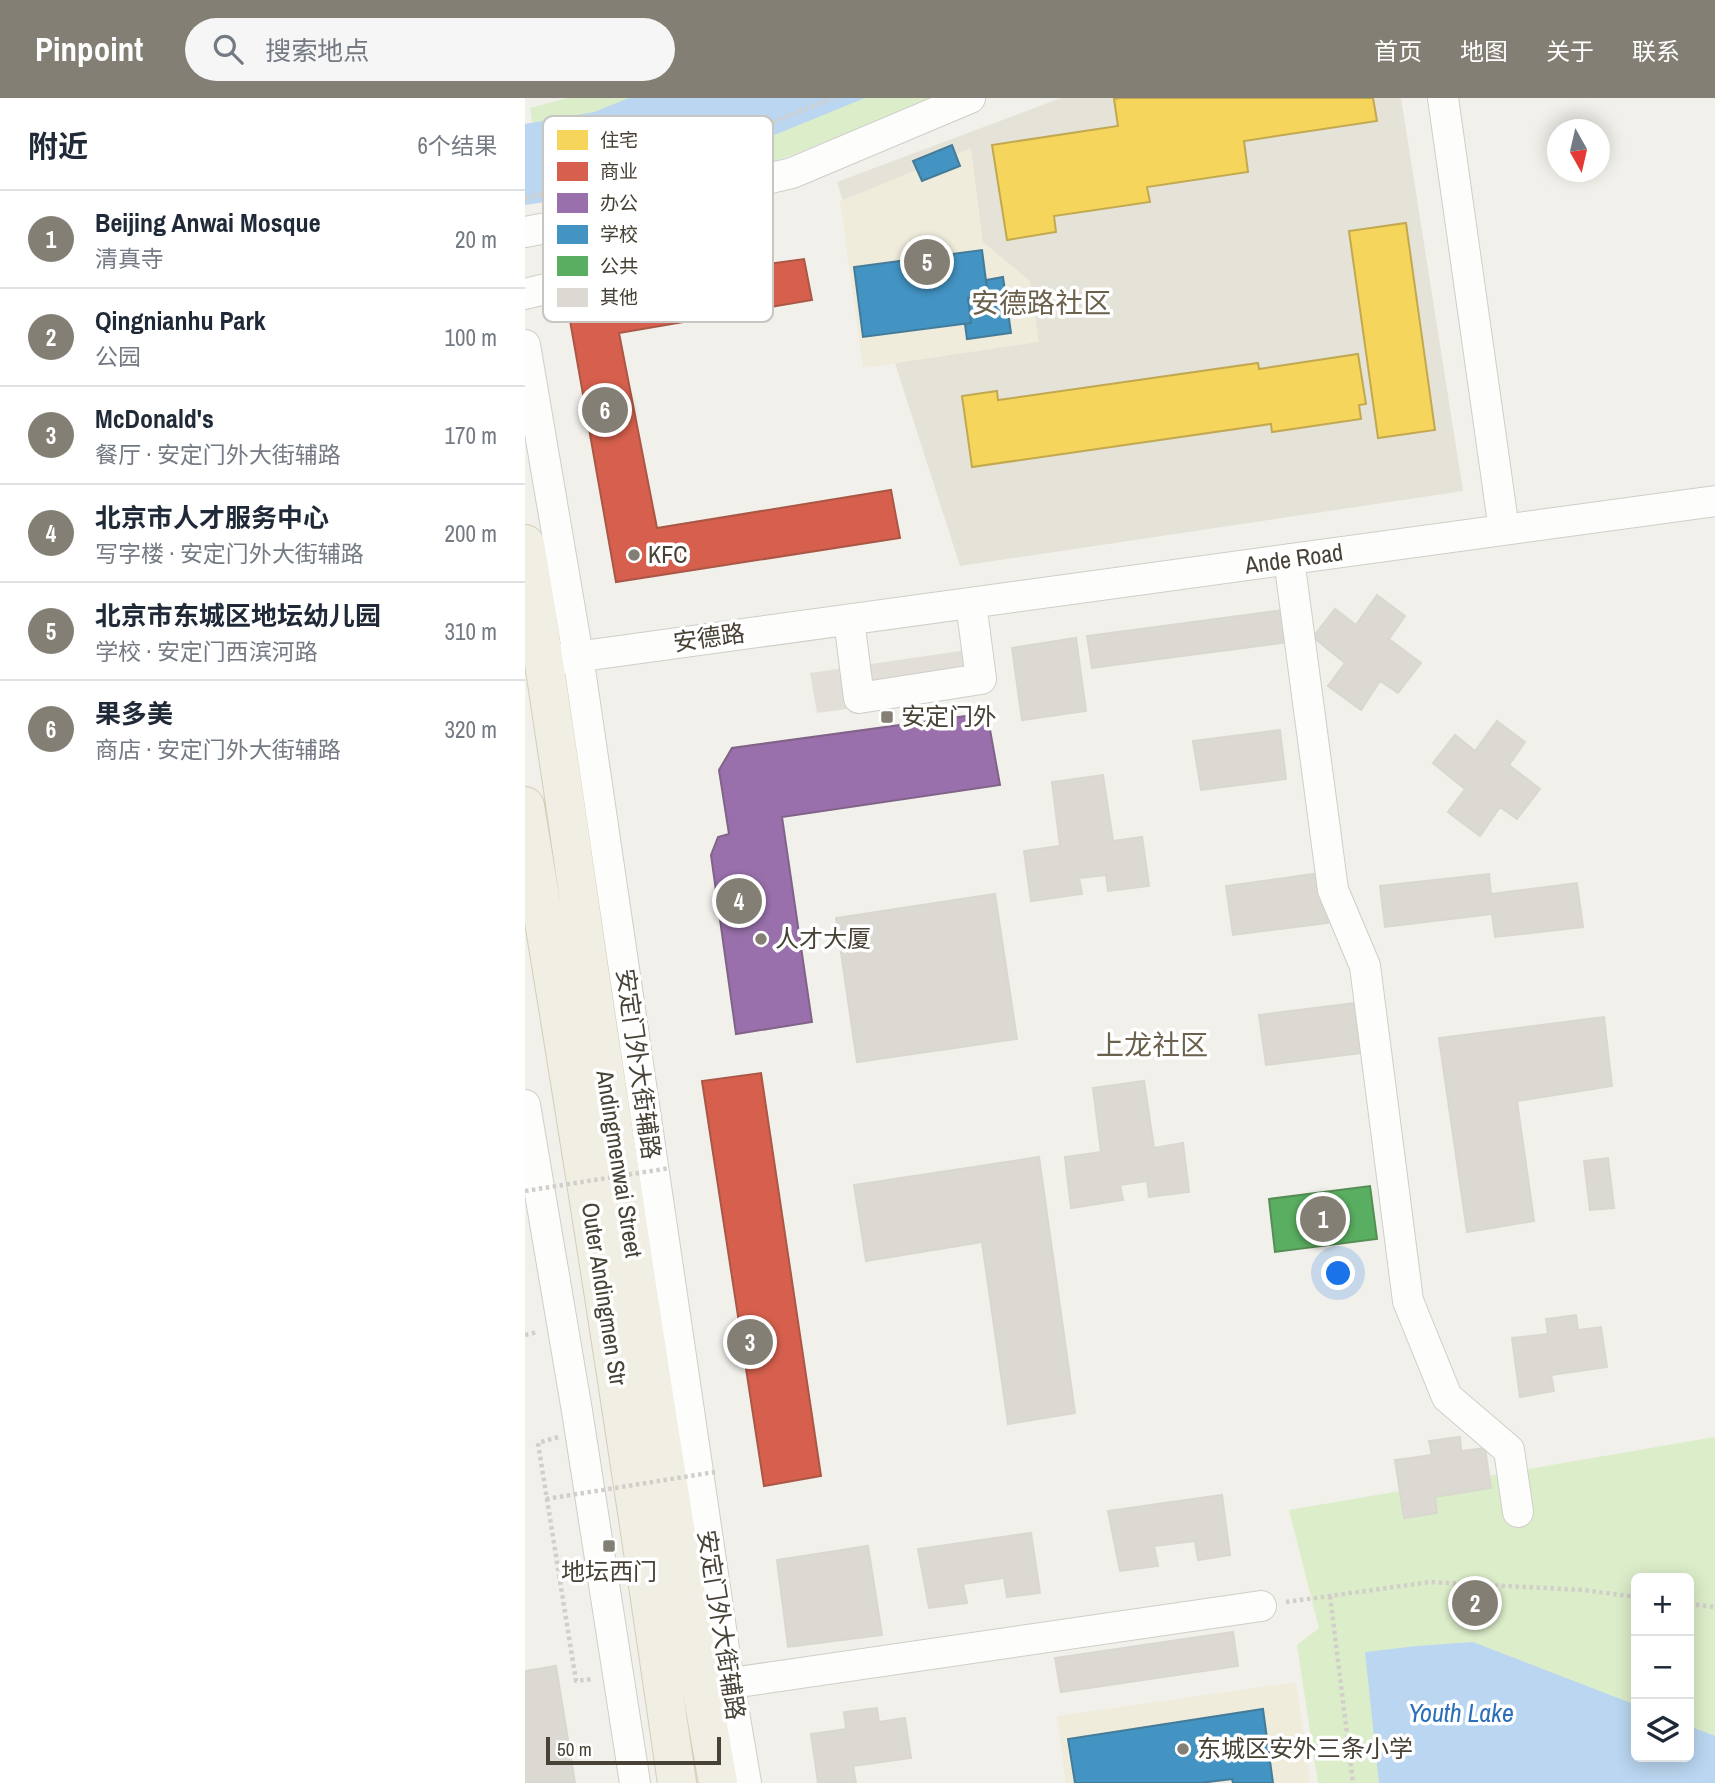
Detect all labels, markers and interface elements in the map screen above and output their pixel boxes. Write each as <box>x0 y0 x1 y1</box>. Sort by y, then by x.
search box <box>185 18 675 81</box>
text: Pinpoint <box>35 27 143 71</box>
icon: search <box>209 30 247 68</box>
text: 搜索地点 <box>265 33 369 68</box>
text: 首页 <box>1374 35 1422 67</box>
text: 地图 <box>1460 35 1508 67</box>
text: 关于 <box>1546 35 1594 67</box>
text: 联系 <box>1632 35 1680 67</box>
legend <box>543 116 773 322</box>
north arrow <box>1547 119 1610 182</box>
text: 附近 <box>28 126 88 166</box>
text: 住宅 <box>600 127 638 153</box>
text: 6个结果 <box>418 130 497 161</box>
text: 商业 <box>600 158 638 184</box>
text: 办公 <box>600 190 638 216</box>
text: Beijing Anwai Mosque <box>95 205 321 240</box>
text: 学校 <box>600 221 638 247</box>
text: 1 <box>46 224 56 255</box>
text: 20 m <box>455 224 497 255</box>
pin: 5 <box>904 236 950 288</box>
text: 清真寺 <box>95 243 164 274</box>
text: 公共 <box>600 253 638 279</box>
text: 其他 <box>600 284 638 310</box>
district label: 安德路社区 <box>971 284 1111 322</box>
text: Qingnianhu Park <box>95 303 266 338</box>
text: 2 <box>46 322 56 353</box>
text: 100 m <box>445 322 497 353</box>
text: 公园 <box>95 341 141 372</box>
pin: 6 <box>582 384 628 436</box>
text: McDonald's <box>95 401 214 436</box>
text: 3 <box>46 420 56 451</box>
text: 170 m <box>445 420 497 451</box>
text: 餐厅 · 安定门外大街辅路 <box>95 439 341 470</box>
text: 北京市人才服务中心 <box>95 500 329 535</box>
text: 4 <box>46 518 56 549</box>
text: 200 m <box>445 518 497 549</box>
street label: Ande Road <box>1242 535 1345 581</box>
text: 写字楼 · 安定门外大街辅路 <box>95 538 364 569</box>
place label: KFC <box>648 538 687 570</box>
marker: KFC <box>626 547 642 563</box>
text: 北京市东城区地坛幼儿园 <box>95 598 381 633</box>
text: 5 <box>46 616 56 647</box>
text: 310 m <box>445 616 497 647</box>
street label: 安德路 <box>671 616 747 658</box>
text: 学校 · 安定门西滨河路 <box>95 636 318 667</box>
text: 果多美 <box>95 696 173 731</box>
place label: 安定门外 <box>901 700 997 732</box>
marker: 安定门外 <box>879 709 895 725</box>
text: 6 <box>46 714 56 745</box>
text: 320 m <box>445 714 497 745</box>
text: 商店 · 安定门外大街辅路 <box>95 734 341 765</box>
pin: 4 <box>716 875 762 927</box>
place label: 人才大厦 <box>775 922 871 954</box>
marker: 人才大厦 <box>753 931 769 947</box>
street label: 安定门外大街辅路 <box>610 967 668 1161</box>
district label: 上龙社区 <box>1096 1026 1208 1064</box>
street label: Andingmenwai Street <box>589 1067 651 1260</box>
pin: 1 <box>1300 1193 1346 1245</box>
street label: Outer Andingmen Str <box>575 1200 635 1388</box>
your location <box>1321 1256 1355 1290</box>
pin: 3 <box>727 1316 773 1368</box>
street label: 安定门外大街辅路 <box>691 1528 753 1722</box>
marker: 地坛西门 <box>601 1538 617 1554</box>
place label: 地坛西门 <box>561 1555 657 1587</box>
map controls <box>1631 1573 1694 1762</box>
button: + <box>1631 1573 1694 1636</box>
pin: 2 <box>1452 1577 1498 1629</box>
button: − <box>1631 1636 1694 1699</box>
water label: Youth Lake <box>1408 1695 1514 1730</box>
button: layers <box>1631 1699 1694 1762</box>
place label: 东城区安外三条小学 <box>1197 1732 1413 1764</box>
scale bar <box>546 1734 721 1766</box>
text: 50 m <box>557 1736 592 1762</box>
marker: 东城区安外三条小学 <box>1175 1741 1191 1757</box>

